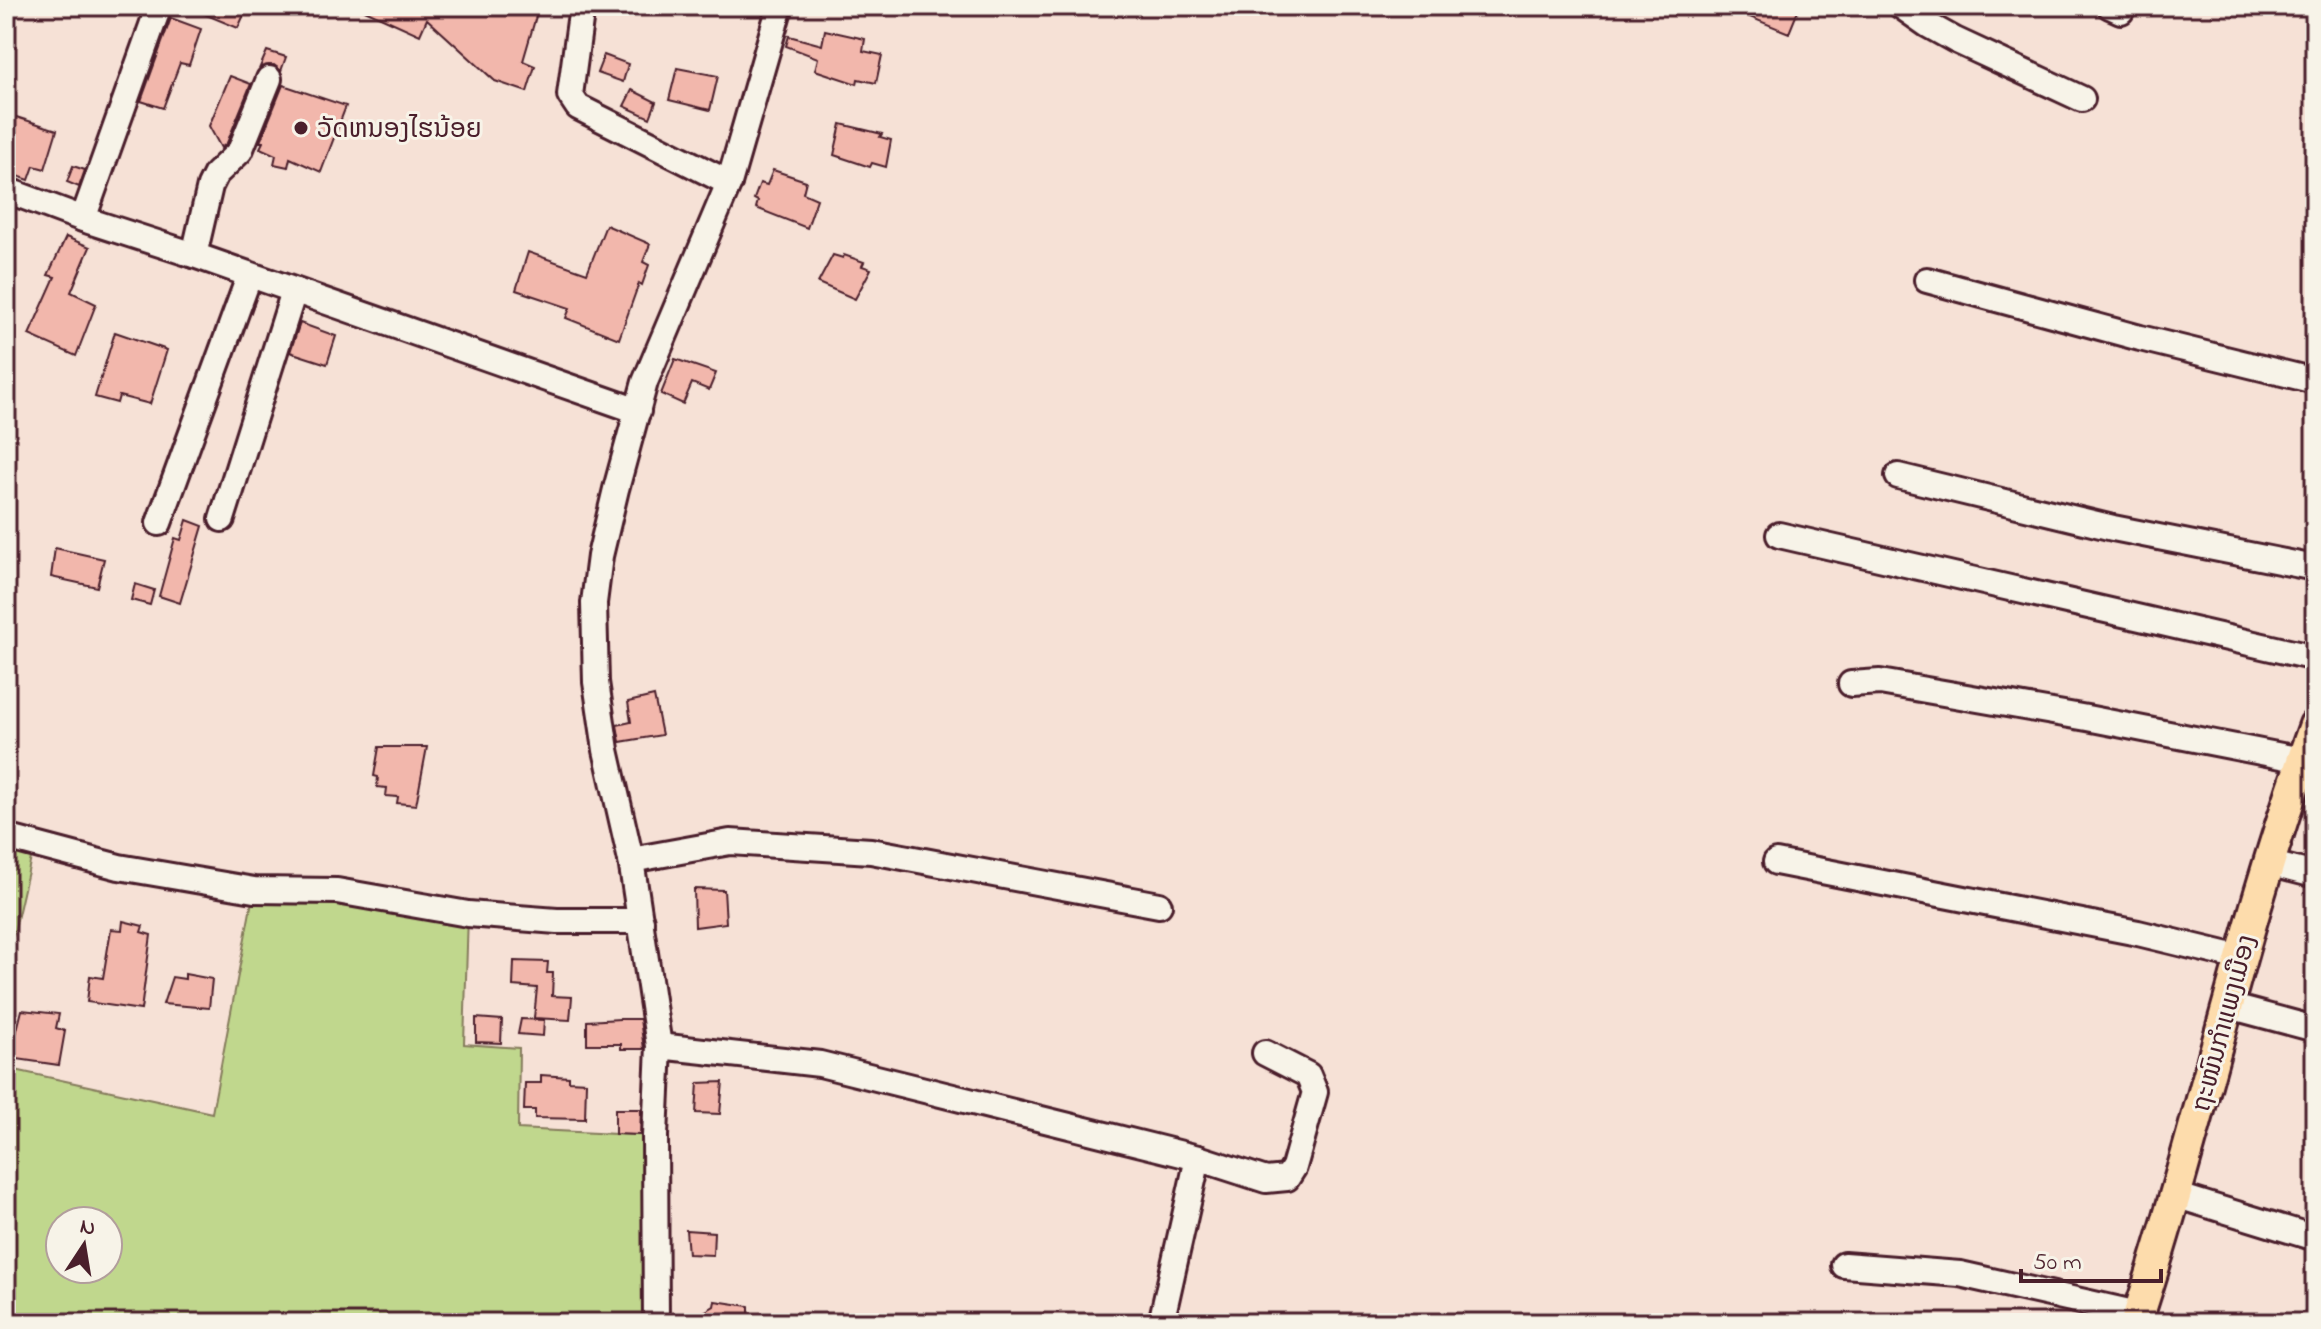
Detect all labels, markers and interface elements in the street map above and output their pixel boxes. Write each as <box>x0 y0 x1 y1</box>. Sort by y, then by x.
place label: ວັດຫນອງໄຮນ້ອຍ <box>317 112 482 150</box>
marker: ວັດຫນອງໄຮນ້ອຍ <box>292 119 310 137</box>
street label: ຖະໜົນກຳແພງເມືອງ <box>2184 931 2268 1117</box>
north arrow <box>44 1205 124 1285</box>
text: N <box>77 1211 98 1246</box>
scale bar <box>2021 1233 2161 1283</box>
text: 50 m <box>2033 1246 2082 1281</box>

